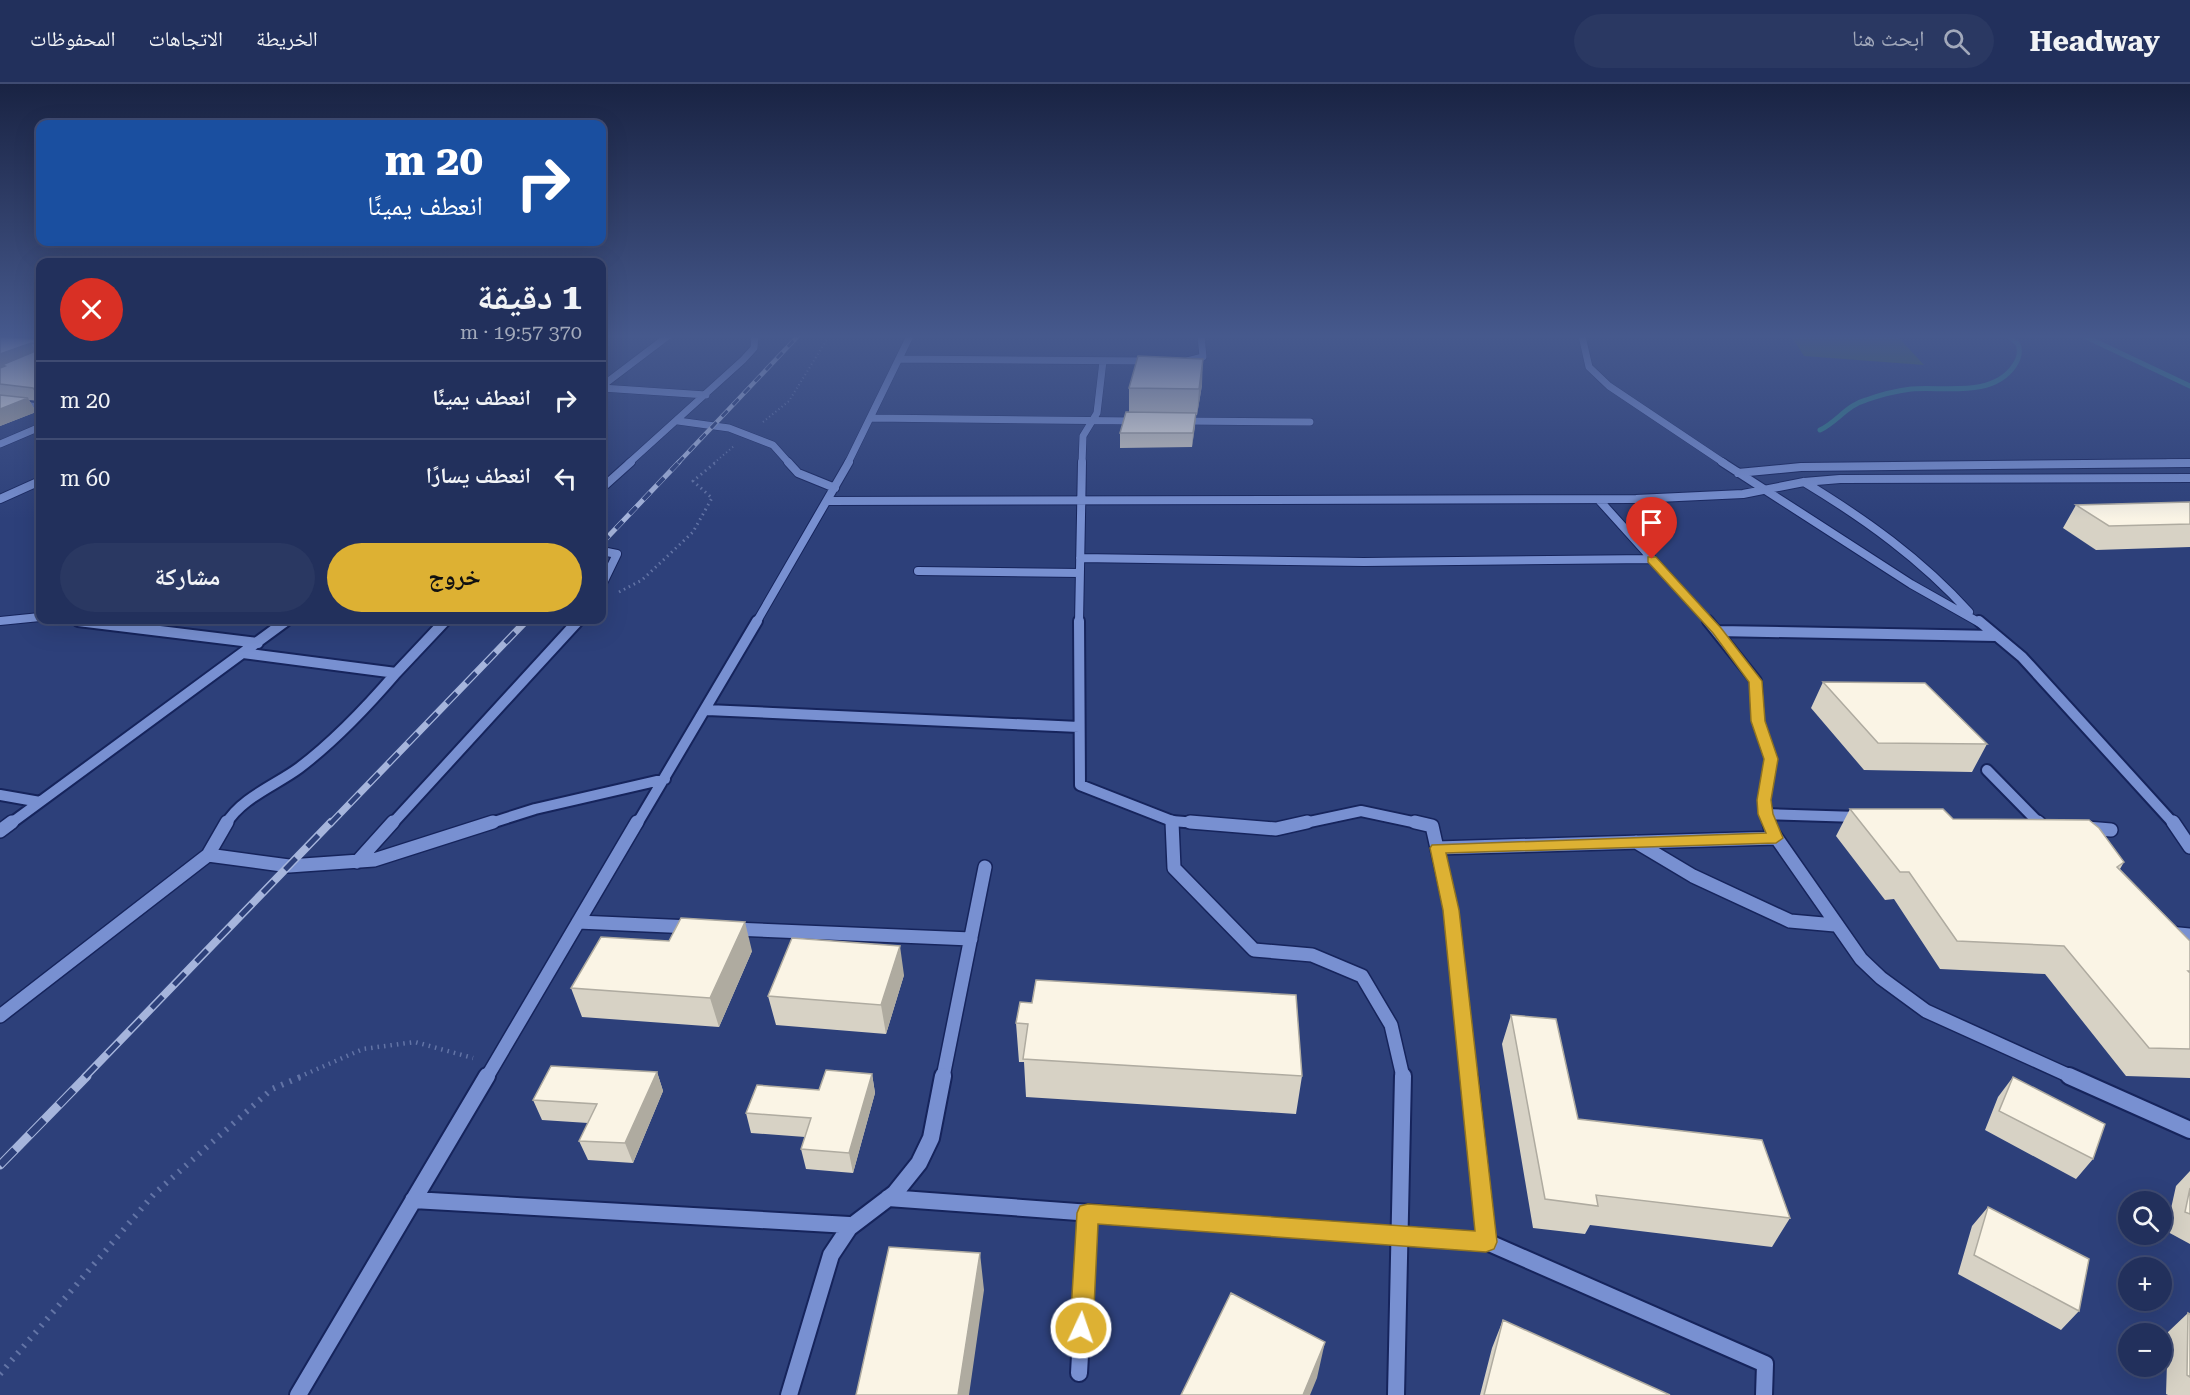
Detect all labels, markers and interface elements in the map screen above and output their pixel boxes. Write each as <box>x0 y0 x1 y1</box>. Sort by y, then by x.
search box <box>1574 14 1994 68</box>
icon: search <box>1940 25 1973 58</box>
text: Headway <box>2030 25 2160 58</box>
text: ابحث هنا <box>1852 26 1925 51</box>
text: المحفوظات <box>30 27 115 51</box>
text: الاتجاهات <box>148 27 223 51</box>
text: الخريطة <box>256 27 318 51</box>
text: 20 m <box>385 136 483 185</box>
icon: right <box>504 144 582 222</box>
text: انعطف يمينًا <box>367 190 483 222</box>
text: 1 دقيقة <box>477 276 582 318</box>
button: close <box>60 278 123 341</box>
text: 370 m · 19:57 <box>460 320 582 344</box>
icon: right <box>549 384 582 417</box>
text: انعطف يمينًا <box>432 385 531 410</box>
text: 20 m <box>60 388 110 413</box>
icon: left <box>549 462 582 495</box>
text: انعطف يسارًا <box>426 463 531 488</box>
text: 60 m <box>60 466 110 491</box>
pin <box>1626 497 1677 559</box>
icon: arrive <box>1635 506 1668 539</box>
button: مشاركة <box>60 543 315 612</box>
button: خروج <box>327 543 582 612</box>
map controls <box>2118 1191 2172 1377</box>
button: search <box>2118 1191 2172 1245</box>
button: + <box>2118 1257 2172 1311</box>
position arrow <box>1049 1296 1113 1360</box>
button: − <box>2118 1323 2172 1377</box>

